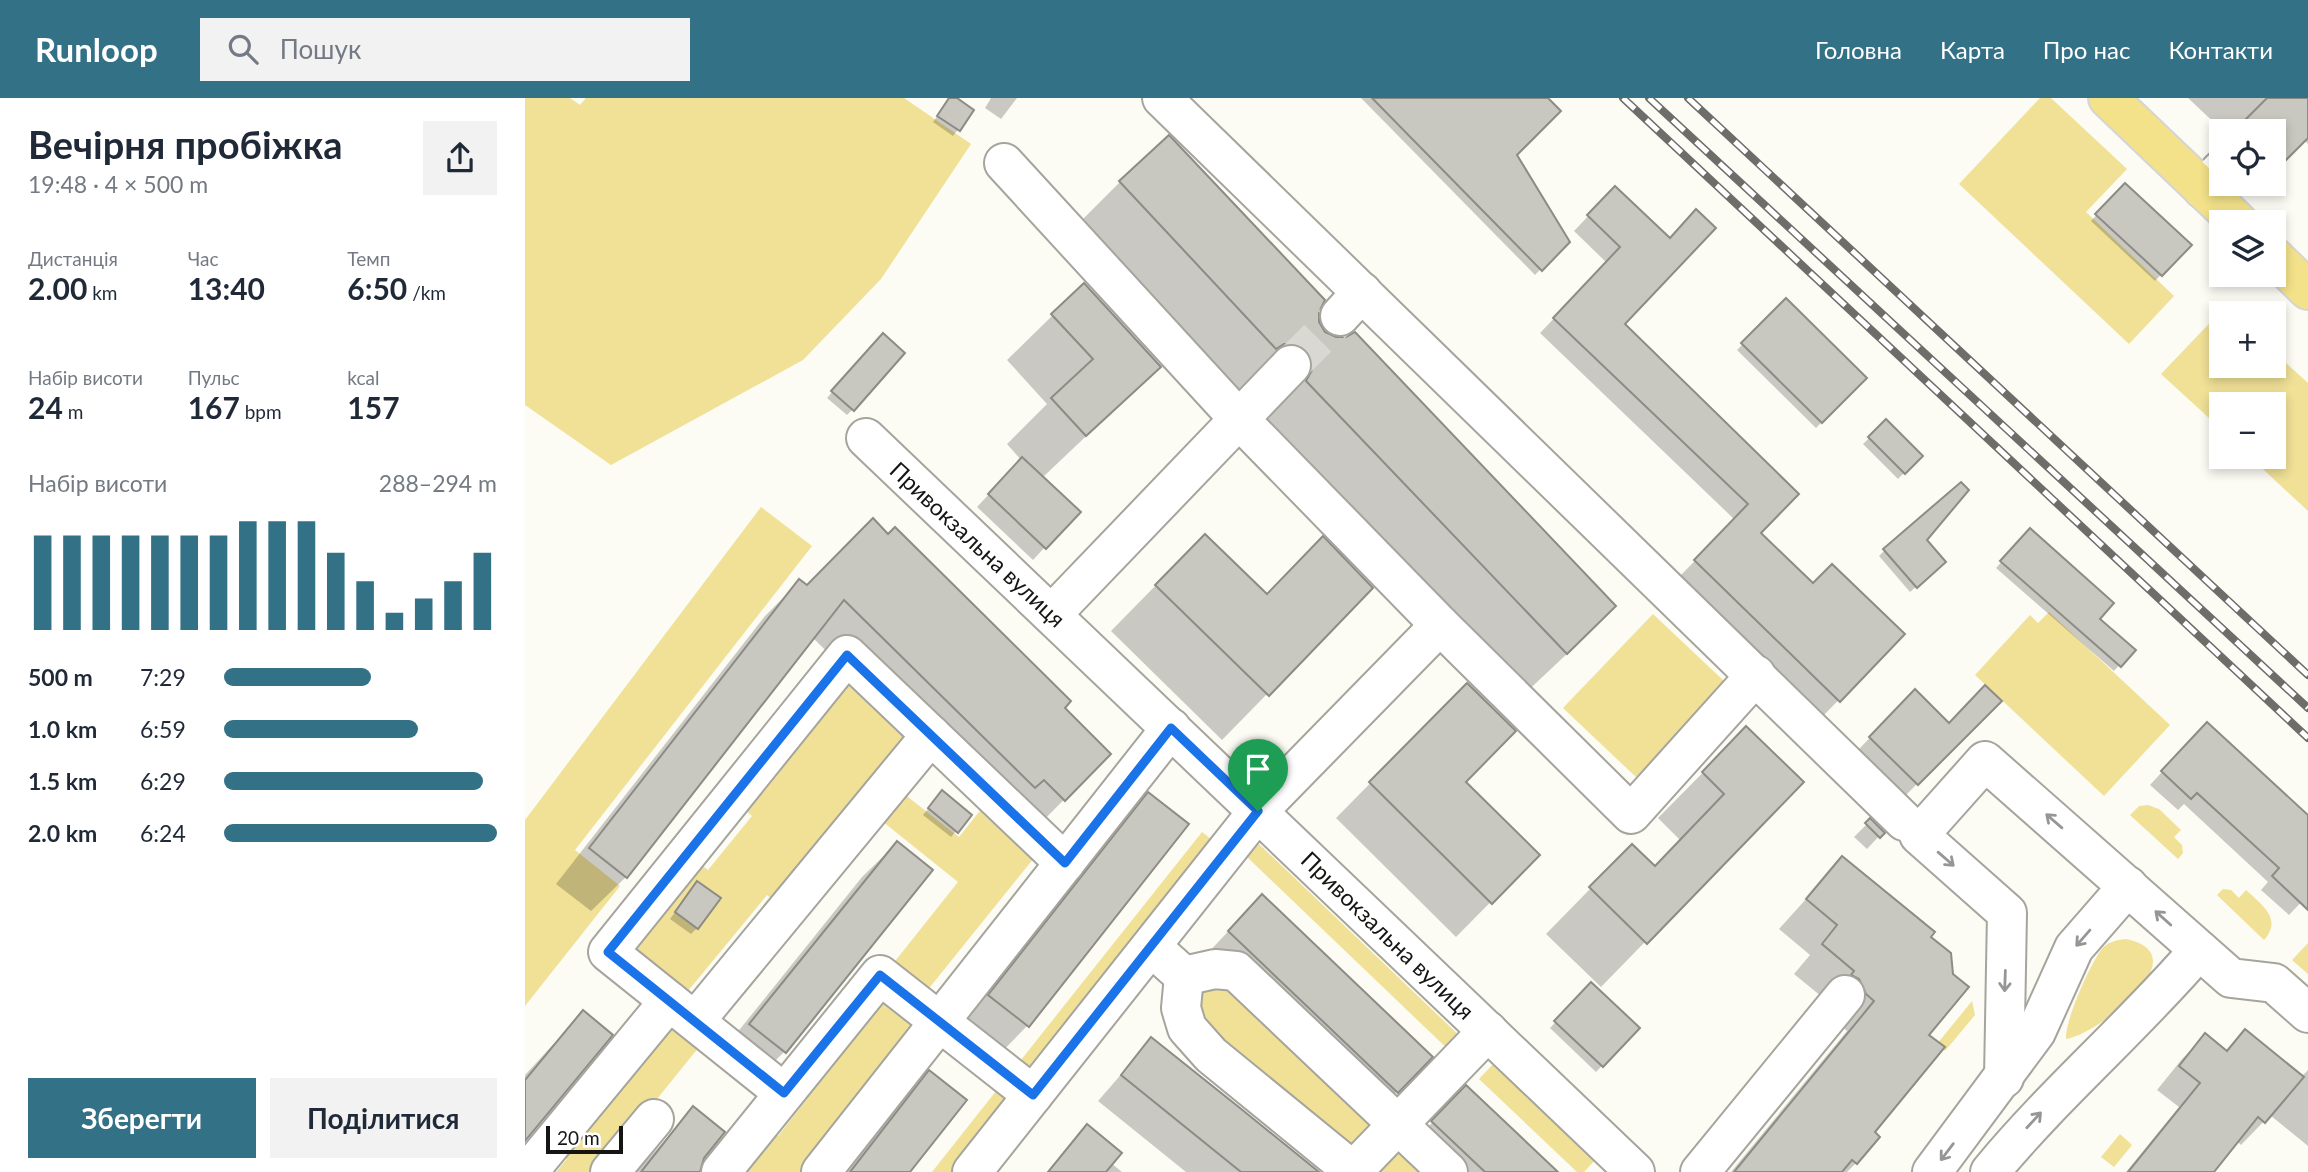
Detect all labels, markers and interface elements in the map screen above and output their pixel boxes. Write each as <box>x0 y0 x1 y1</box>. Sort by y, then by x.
search box <box>200 18 690 81</box>
text: Runloop <box>35 29 158 69</box>
icon: search <box>224 30 262 68</box>
text: Пошук <box>280 33 361 65</box>
text: Головна <box>1815 35 1902 64</box>
text: Карта <box>1940 35 2005 64</box>
text: Про нас <box>2043 35 2130 64</box>
text: Контакти <box>2168 35 2273 64</box>
map controls <box>2209 119 2286 469</box>
button: locate <box>2209 119 2286 196</box>
text: Вечірня пробіжка <box>28 121 343 167</box>
button: share <box>423 121 497 195</box>
text: 19:48 · 4 × 500 m <box>28 170 208 198</box>
button: layers <box>2209 210 2286 287</box>
text: Дистанція <box>28 247 118 270</box>
text: Час <box>188 247 218 270</box>
text: Темп <box>347 247 390 270</box>
text: 2.00 <box>28 270 87 306</box>
text: 13:40 <box>188 270 265 306</box>
text: 6:50 <box>347 270 407 306</box>
text: km <box>87 281 117 304</box>
text: /km <box>407 281 446 304</box>
button: + <box>2209 301 2286 378</box>
text: Набір висоти <box>28 366 143 389</box>
text: Пульс <box>188 366 240 389</box>
text: kcal <box>347 366 379 389</box>
text: 24 <box>28 389 63 425</box>
text: 167 <box>188 389 240 425</box>
text: 157 <box>347 389 400 425</box>
button: − <box>2209 392 2286 469</box>
text: m <box>63 400 83 423</box>
text: bpm <box>240 400 282 423</box>
street label: Привокзальна вулиця <box>885 455 1071 633</box>
text: Набір висоти <box>28 469 167 497</box>
text: 288–294 m <box>379 469 497 497</box>
text: 500 m <box>28 663 93 691</box>
text: 7:29 <box>140 663 186 691</box>
text: 1.0 km <box>28 715 97 743</box>
text: 6:59 <box>140 715 186 743</box>
pin <box>1228 739 1288 811</box>
icon: arrive <box>1239 750 1277 788</box>
text: 1.5 km <box>28 767 97 795</box>
text: 6:29 <box>140 767 186 795</box>
one-way arrow <box>2046 813 2063 830</box>
text: 2.0 km <box>28 819 97 847</box>
text: 6:24 <box>140 819 186 847</box>
street label: Привокзальна вулиця <box>1296 845 1480 1025</box>
one-way arrow <box>1937 851 1955 867</box>
one-way arrow <box>2155 910 2173 926</box>
one-way arrow <box>2075 928 2091 946</box>
one-way arrow <box>1998 969 2011 992</box>
button: Зберегти <box>28 1078 256 1158</box>
button: Поділитися <box>270 1078 497 1158</box>
one-way arrow <box>2026 1112 2043 1129</box>
scale bar <box>546 1123 623 1155</box>
text: 20 m <box>557 1126 600 1149</box>
one-way arrow <box>1939 1143 1954 1161</box>

